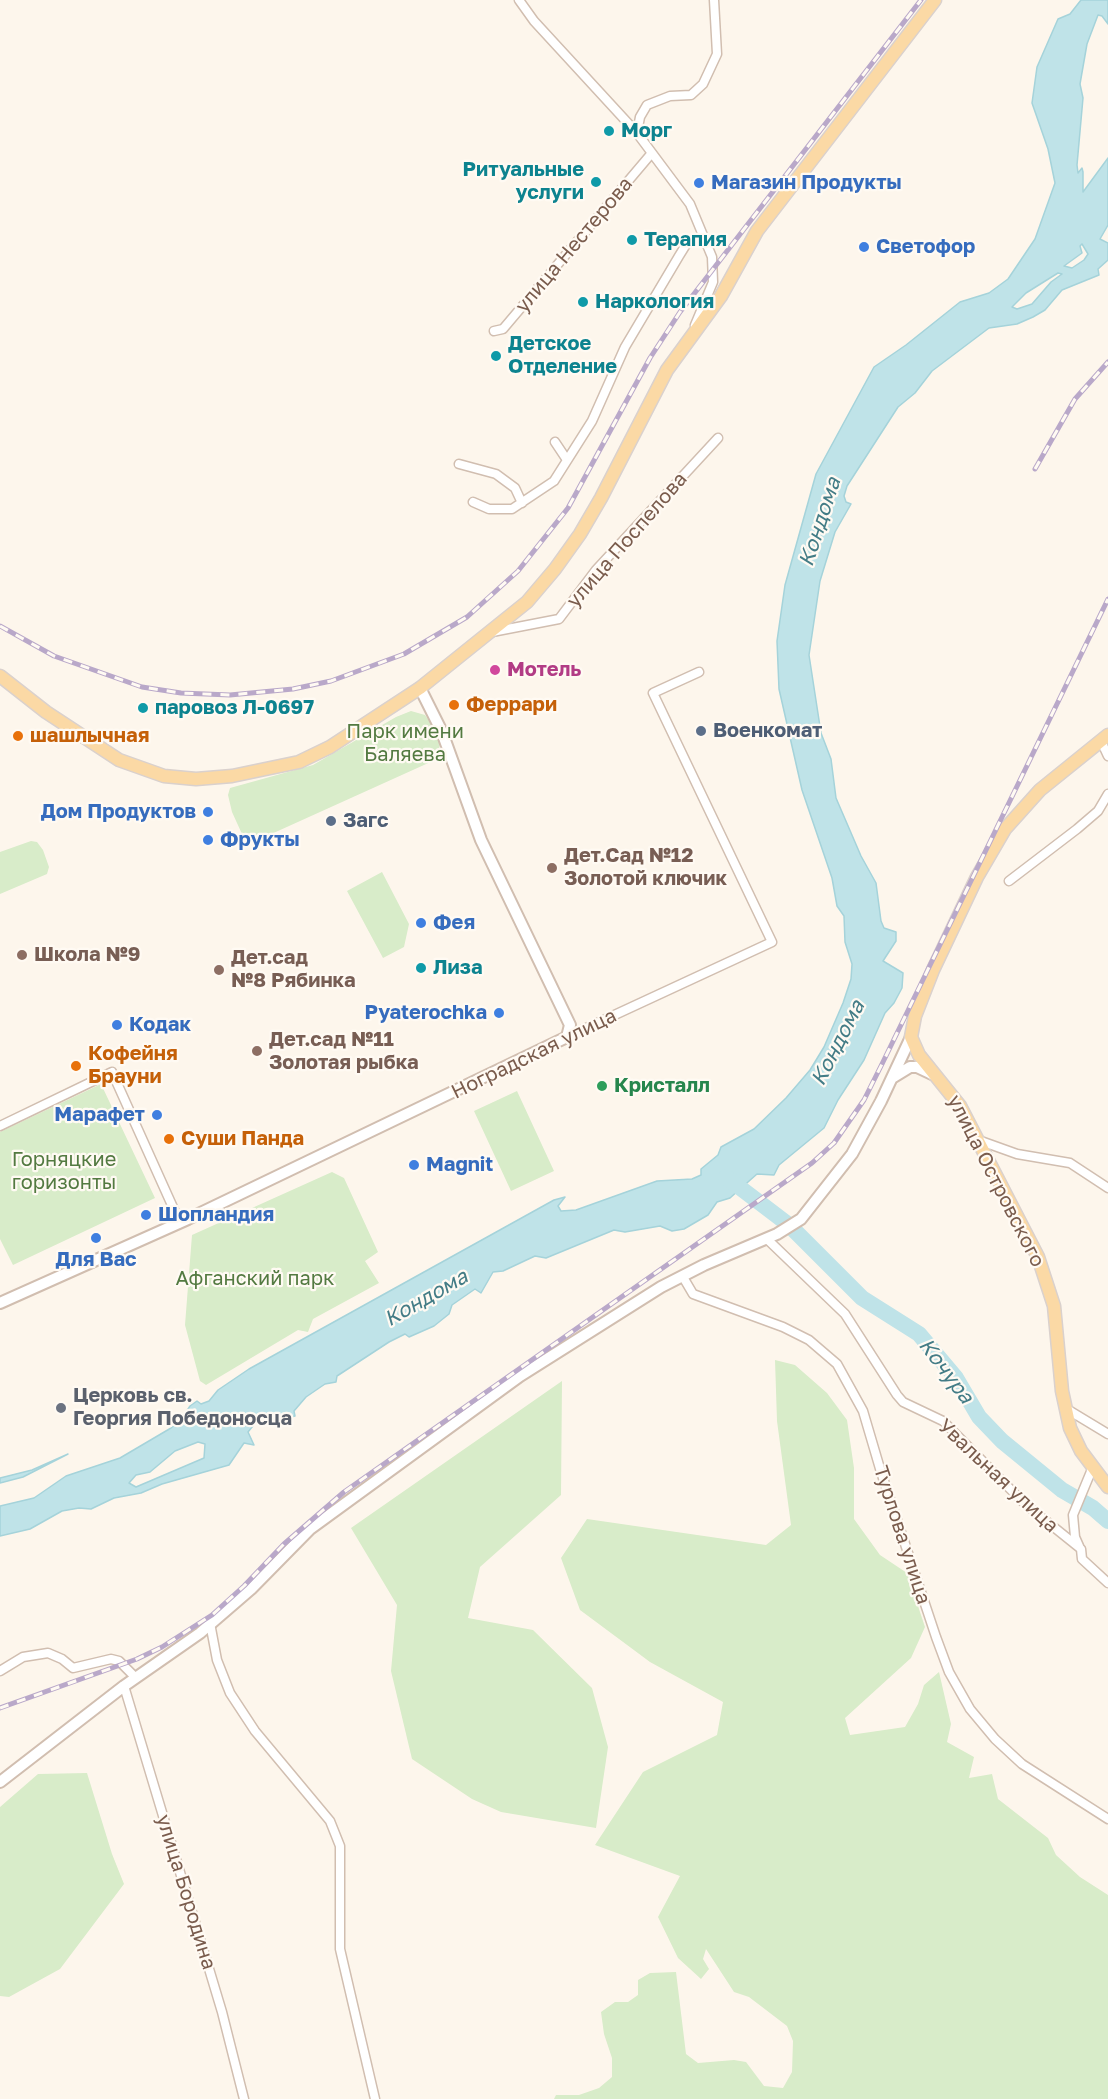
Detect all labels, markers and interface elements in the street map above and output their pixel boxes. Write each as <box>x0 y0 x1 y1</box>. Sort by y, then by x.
place label: Морг <box>621 119 672 143</box>
marker: Морг <box>602 124 616 138</box>
place label: Ритуальные услуги <box>463 158 584 205</box>
place label: Магазин Продукты <box>711 171 902 195</box>
street label: улица Нестерова <box>510 172 638 318</box>
marker: Ритуальные услуги <box>589 175 603 189</box>
marker: Магазин Продукты <box>692 176 706 190</box>
place label: Терапия <box>644 228 727 252</box>
marker: Терапия <box>625 233 639 247</box>
place label: Светофор <box>876 235 975 259</box>
marker: Светофор <box>857 240 871 254</box>
place label: Наркология <box>595 290 714 314</box>
marker: Наркология <box>576 295 590 309</box>
place label: Детское Отделение <box>508 332 617 379</box>
marker: Детское Отделение <box>489 349 503 363</box>
street label: улица Поспелова <box>562 468 692 612</box>
water label: Кондома <box>794 474 846 570</box>
place label: Мотель <box>507 658 581 682</box>
marker: Мотель <box>488 663 502 677</box>
place label: Феррари <box>466 693 557 717</box>
place label: паровоз Л-0697 <box>155 696 314 720</box>
marker: Феррари <box>447 698 461 712</box>
marker: паровоз Л-0697 <box>136 701 150 715</box>
place label: Военкомат <box>713 719 822 743</box>
park label: Парк имени Баляева <box>346 720 464 767</box>
place label: шашлычная <box>30 724 149 748</box>
marker: Военкомат <box>694 724 708 738</box>
marker: шашлычная <box>11 729 25 743</box>
place label: Дом Продуктов <box>41 800 196 824</box>
marker: Дом Продуктов <box>201 805 215 819</box>
place label: Загс <box>343 809 388 833</box>
marker: Загс <box>324 814 338 828</box>
place label: Фрукты <box>220 828 300 852</box>
marker: Фрукты <box>201 833 215 847</box>
place label: Дет.Сад №12 Золотой ключик <box>564 844 727 891</box>
marker: Дет.Сад №12 Золотой ключик <box>545 861 559 875</box>
place label: Фея <box>433 911 475 935</box>
marker: Фея <box>414 916 428 930</box>
place label: Школа №9 <box>34 943 140 967</box>
place label: Дет.сад №8 Рябинка <box>231 946 356 993</box>
marker: Школа №9 <box>15 948 29 962</box>
place label: Лиза <box>433 956 482 980</box>
marker: Лиза <box>414 961 428 975</box>
marker: Дет.сад №8 Рябинка <box>212 963 226 977</box>
water label: Кондома <box>806 996 870 1090</box>
place label: Pyaterochka <box>364 1001 487 1025</box>
street label: Ноградская улица <box>448 1004 620 1104</box>
marker: Pyaterochka <box>492 1006 506 1020</box>
place label: Кодак <box>129 1013 191 1037</box>
marker: Кодак <box>110 1018 124 1032</box>
place label: Дет.сад №11 Золотая рыбка <box>269 1028 419 1075</box>
place label: Кофейня Брауни <box>88 1042 178 1089</box>
marker: Дет.сад №11 Золотая рыбка <box>250 1044 264 1058</box>
marker: Кофейня Брауни <box>69 1059 83 1073</box>
place label: Кристалл <box>614 1074 710 1098</box>
marker: Кристалл <box>595 1079 609 1093</box>
street label: улица Островского <box>942 1091 1050 1271</box>
place label: Марафет <box>54 1103 145 1127</box>
marker: Марафет <box>150 1108 164 1122</box>
place label: Суши Панда <box>181 1127 304 1151</box>
marker: Суши Панда <box>162 1132 176 1146</box>
park label: Горняцкие горизонты <box>12 1148 116 1195</box>
place label: Magnit <box>426 1153 493 1177</box>
marker: Magnit <box>407 1158 421 1172</box>
place label: Шопландия <box>158 1203 274 1227</box>
marker: Шопландия <box>139 1208 153 1222</box>
marker: Для Вас <box>89 1231 103 1245</box>
place label: Для Вас <box>55 1248 137 1272</box>
water label: Кондома <box>380 1264 472 1332</box>
park label: Афганский парк <box>175 1267 335 1291</box>
water label: Кочура <box>913 1333 979 1409</box>
place label: Церковь св. Георгия Победоносца <box>73 1384 292 1431</box>
marker: Церковь св. Георгия Победоносца <box>54 1401 68 1415</box>
street label: Увальная улица <box>933 1414 1063 1538</box>
street label: Турлова улица <box>868 1463 936 1607</box>
street label: улица Бородина <box>151 1812 221 1972</box>

